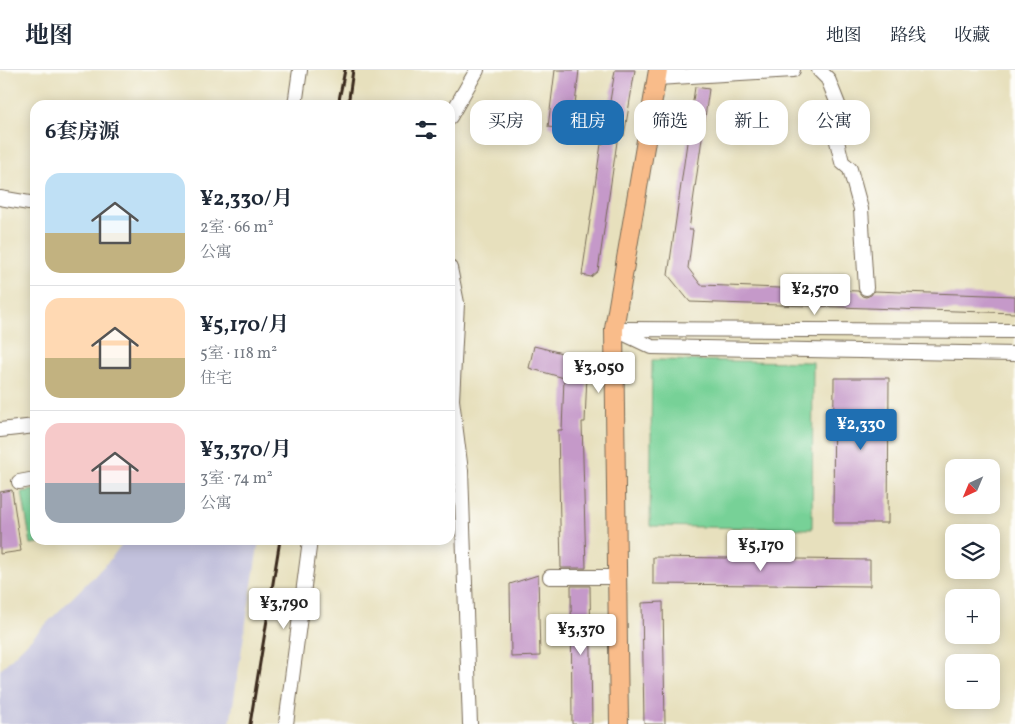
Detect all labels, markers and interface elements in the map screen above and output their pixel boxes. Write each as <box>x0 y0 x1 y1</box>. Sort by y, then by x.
text: 地图 <box>25 20 73 54</box>
text: 地图 <box>826 24 862 49</box>
text: 路线 <box>890 24 926 49</box>
text: 收藏 <box>954 24 990 49</box>
chip: 买房 <box>470 100 542 145</box>
chip: 租房 <box>552 100 624 145</box>
chip: 筛选 <box>634 100 706 145</box>
chip: 新上 <box>716 100 788 145</box>
chip: 公寓 <box>798 100 870 145</box>
icon: filters <box>412 116 440 144</box>
text: 6套房源 <box>45 118 120 147</box>
text: ¥2,330/月 <box>200 185 293 214</box>
icon: home <box>85 193 145 253</box>
text: 2室 · 66 m² <box>200 217 274 239</box>
text: 公寓 <box>200 242 232 264</box>
pin: ¥2,570 <box>774 274 856 316</box>
text: ¥2,570 <box>791 279 839 301</box>
text: ¥5,170/月 <box>200 311 289 340</box>
icon: home <box>85 318 145 378</box>
text: 5室 · 118 m² <box>200 343 277 365</box>
pin: ¥3,050 <box>558 352 640 394</box>
text: ¥3,050 <box>574 357 624 379</box>
text: 住宅 <box>200 368 232 390</box>
pin: ¥2,330 <box>820 408 902 451</box>
text: ¥2,330 <box>837 414 885 436</box>
text: ¥3,370/月 <box>200 436 292 465</box>
icon: home <box>85 443 145 503</box>
north arrow <box>945 459 1000 514</box>
map controls <box>945 459 1000 709</box>
text: 3室 · 74 m² <box>200 468 273 490</box>
text: 公寓 <box>200 493 232 515</box>
button: layers <box>945 524 1000 579</box>
pin: ¥5,170 <box>720 530 802 572</box>
text: ¥5,170 <box>738 535 784 557</box>
pin: ¥3,790 <box>243 588 325 630</box>
button: + <box>945 589 1000 644</box>
text: ¥3,790 <box>260 593 308 615</box>
pin: ¥3,370 <box>540 614 622 656</box>
text: ¥3,370 <box>557 619 605 641</box>
button: − <box>945 654 1000 709</box>

